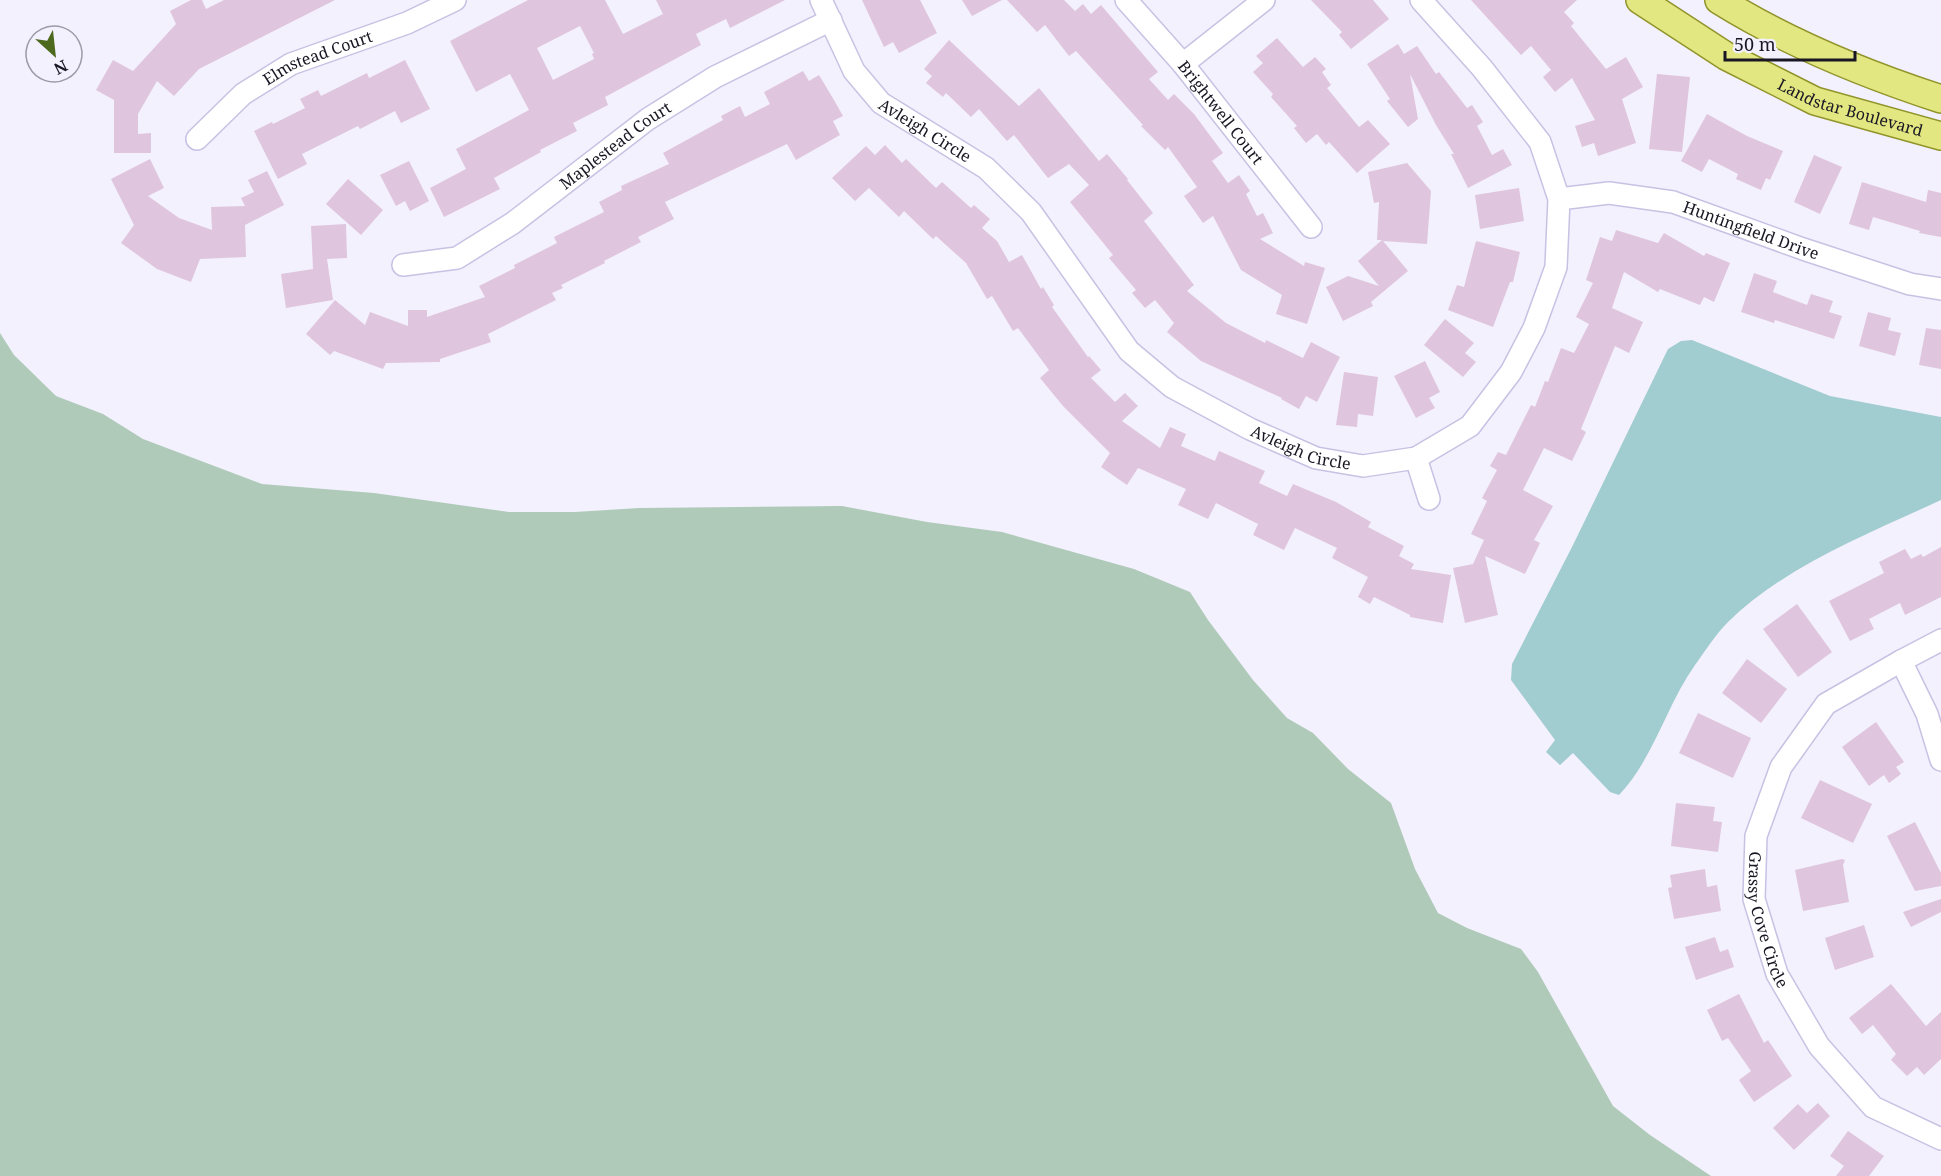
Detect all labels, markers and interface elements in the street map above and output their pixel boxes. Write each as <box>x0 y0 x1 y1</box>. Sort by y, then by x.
north arrow <box>24 24 84 84</box>
scale bar <box>1725 24 1856 62</box>
street label: Elmstead Court <box>259 25 376 90</box>
text: 50 m <box>1734 32 1776 56</box>
text: N <box>50 55 71 80</box>
street label: Brightwell Court <box>1173 56 1269 169</box>
street label: Landstar Boulevard <box>1774 73 1926 141</box>
street label: Avleigh Circle <box>875 93 976 167</box>
street label: Maplestead Court <box>555 96 676 194</box>
street label: Huntingfield Drive <box>1680 196 1822 265</box>
street label: Avleigh Circle <box>1248 420 1352 475</box>
street label: Grassy Cove Circle <box>1743 851 1794 992</box>

